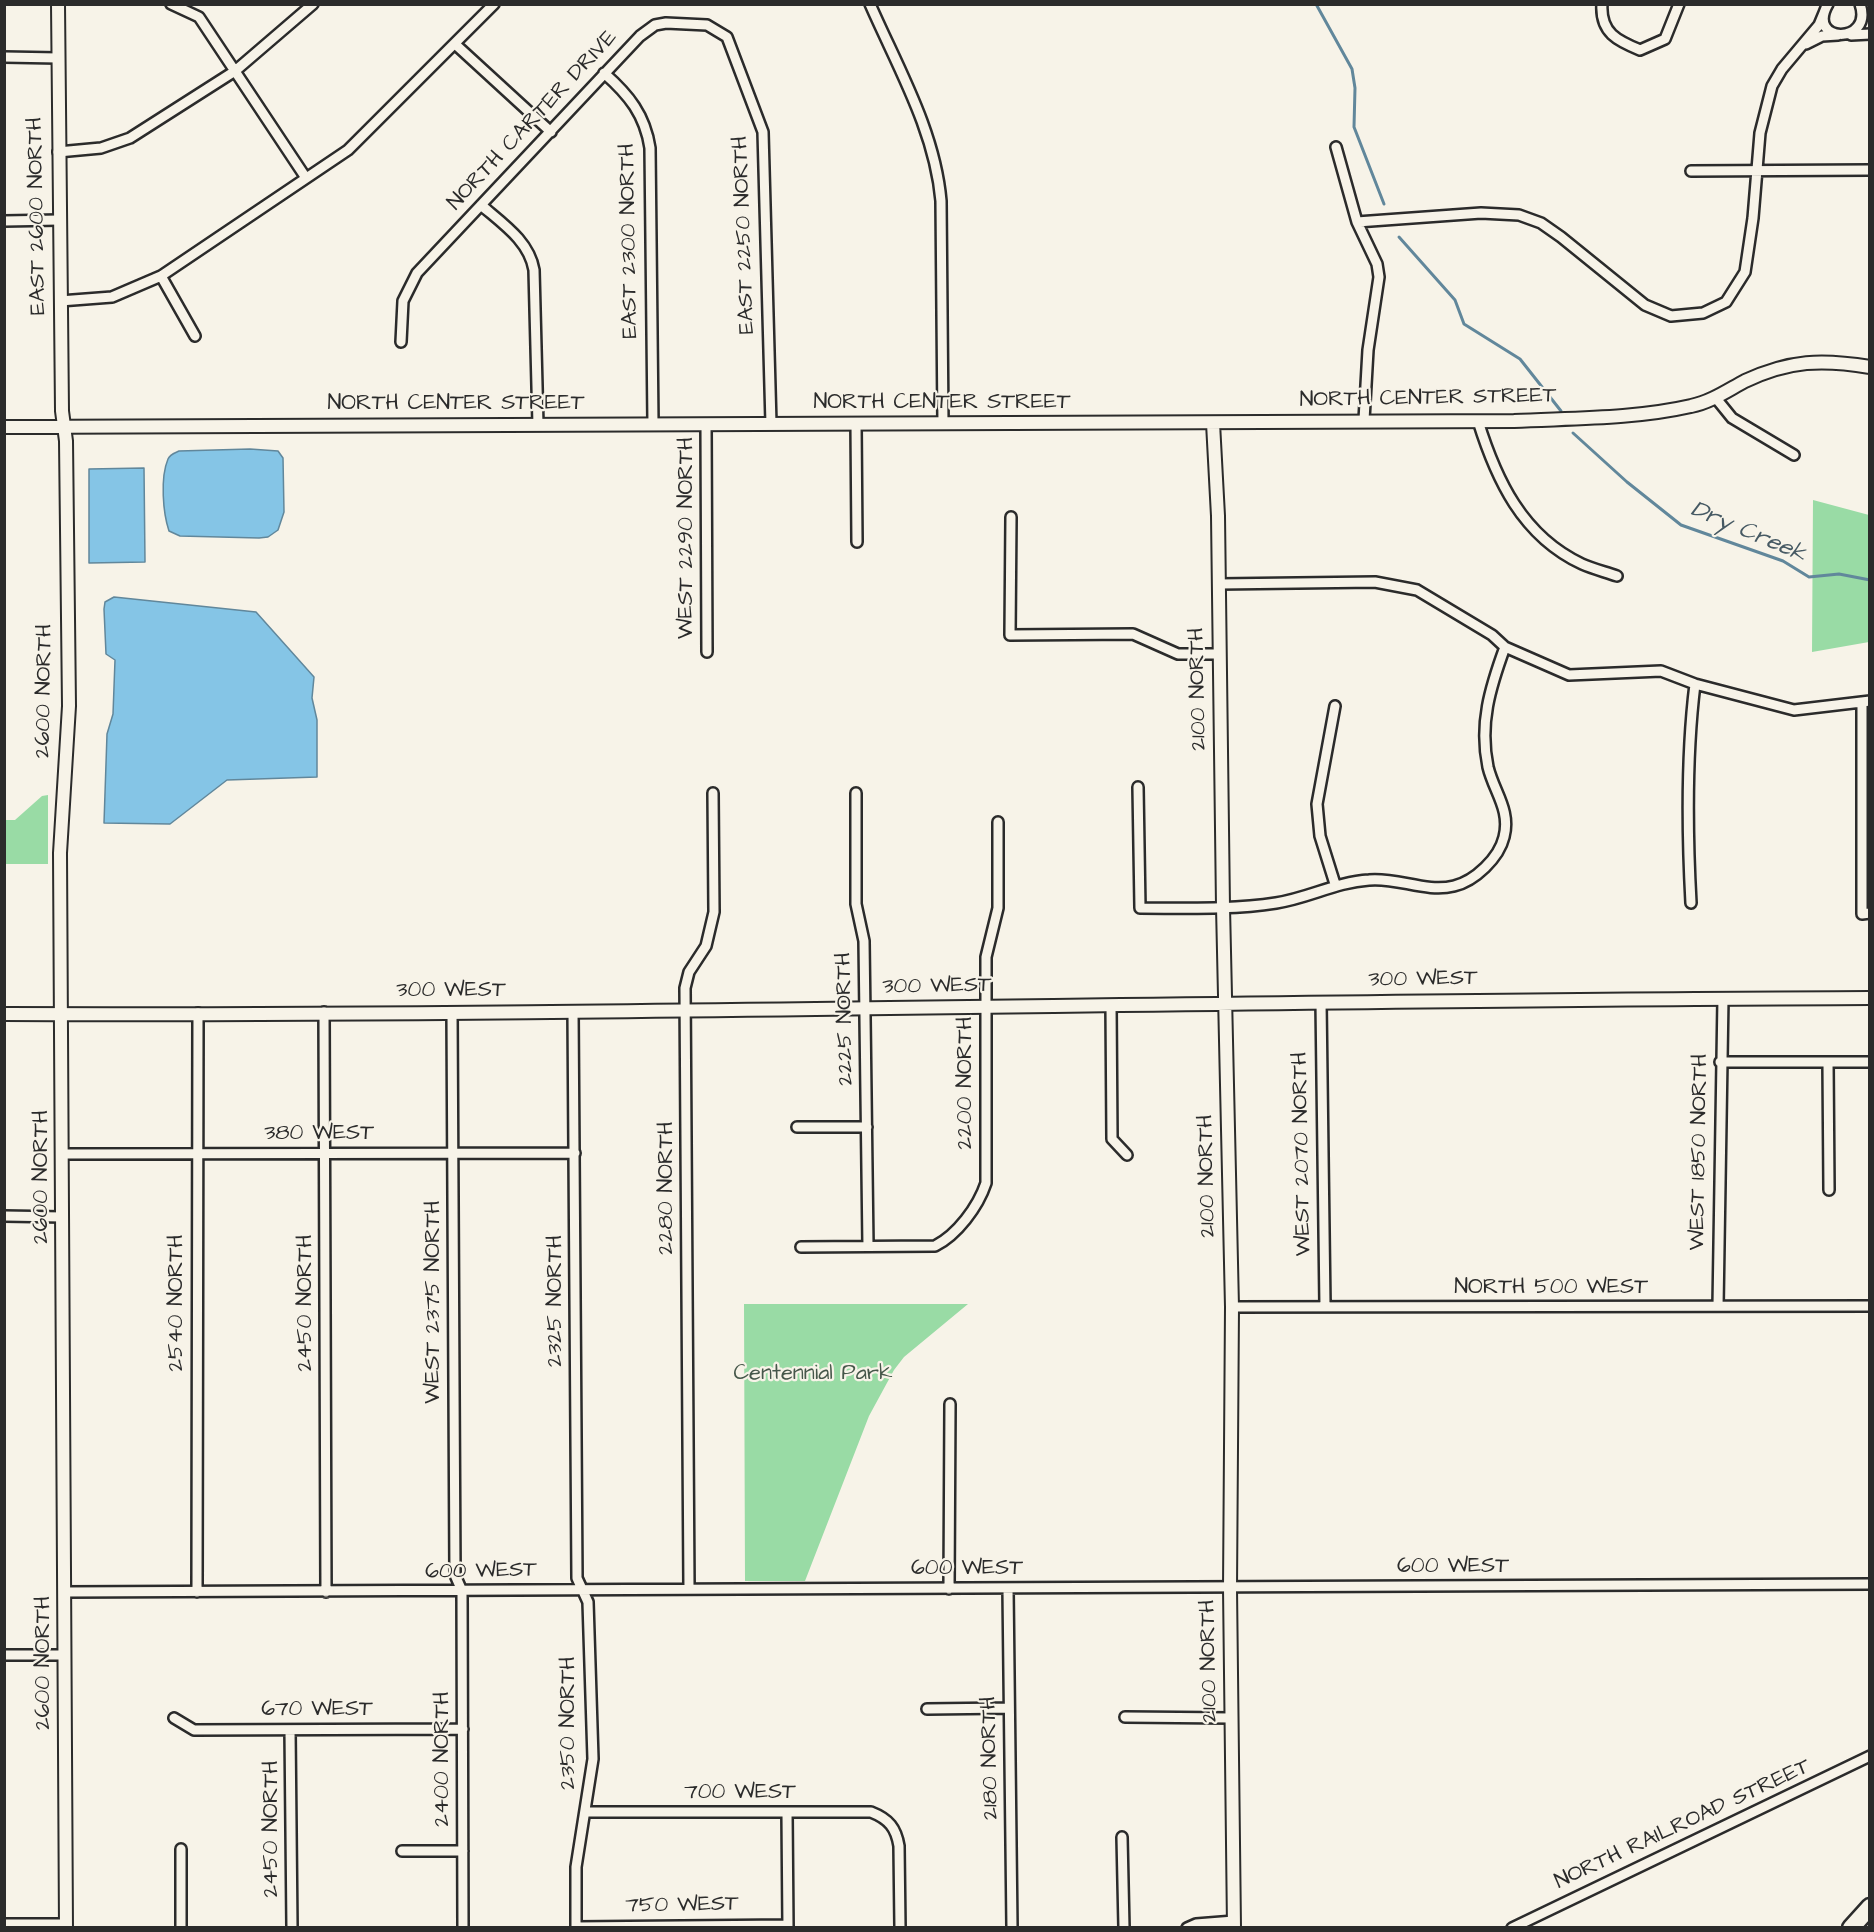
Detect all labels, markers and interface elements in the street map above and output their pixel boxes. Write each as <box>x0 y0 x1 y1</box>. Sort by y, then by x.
street label: NORTH CARTER DRIVE <box>443 25 623 217</box>
street label: EAST 2600 NORTH <box>23 117 53 315</box>
street label: EAST 2250 NORTH <box>728 135 762 335</box>
street label: EAST 2300 NORTH <box>615 143 645 339</box>
street label: NORTH CENTER STREET <box>1299 384 1557 414</box>
street label: NORTH CENTER STREET <box>814 390 1070 416</box>
street label: NORTH CENTER STREET <box>328 391 584 417</box>
street label: WEST 2290 NORTH <box>674 437 700 639</box>
water label: Dry Creek <box>1686 496 1810 570</box>
street label: 2600 NORTH <box>31 624 59 758</box>
street label: 2100 NORTH <box>1185 627 1213 751</box>
street label: 2225 NORTH <box>832 952 860 1086</box>
street label: 300 WEST <box>1368 966 1478 994</box>
street label: 300 WEST <box>882 973 992 1001</box>
street label: 300 WEST <box>396 978 506 1004</box>
street label: 2200 NORTH <box>953 1017 979 1149</box>
street label: WEST 2070 NORTH <box>1288 1052 1318 1256</box>
street label: WEST 1850 NORTH <box>1685 1053 1715 1251</box>
street label: 2600 NORTH <box>29 1110 55 1244</box>
street label: 2100 NORTH <box>1194 1114 1222 1238</box>
street label: 380 WEST <box>264 1121 374 1147</box>
street label: 2280 NORTH <box>654 1121 680 1255</box>
street label: WEST 2375 NORTH <box>421 1200 447 1404</box>
street label: 2540 NORTH <box>164 1234 190 1372</box>
street label: 2450 NORTH <box>293 1234 319 1372</box>
street label: 2325 NORTH <box>543 1235 569 1367</box>
street label: NORTH 500 WEST <box>1454 1275 1648 1301</box>
park label: Centennial Park <box>734 1361 892 1387</box>
street label: 600 WEST <box>1397 1554 1509 1580</box>
street label: 600 WEST <box>911 1556 1023 1582</box>
street label: 600 WEST <box>425 1558 537 1586</box>
street label: 2600 NORTH <box>31 1596 57 1730</box>
street label: 2100 NORTH <box>1196 1599 1224 1723</box>
street label: 2350 NORTH <box>556 1656 582 1790</box>
street label: 2400 NORTH <box>430 1691 456 1827</box>
street label: 2180 NORTH <box>977 1696 1005 1820</box>
street label: 670 WEST <box>261 1697 373 1723</box>
street label: NORTH RAILROAD STREET <box>1551 1754 1815 1896</box>
street label: 2450 NORTH <box>259 1760 285 1898</box>
street label: 700 WEST <box>684 1780 796 1806</box>
street label: 750 WEST <box>625 1892 739 1920</box>

